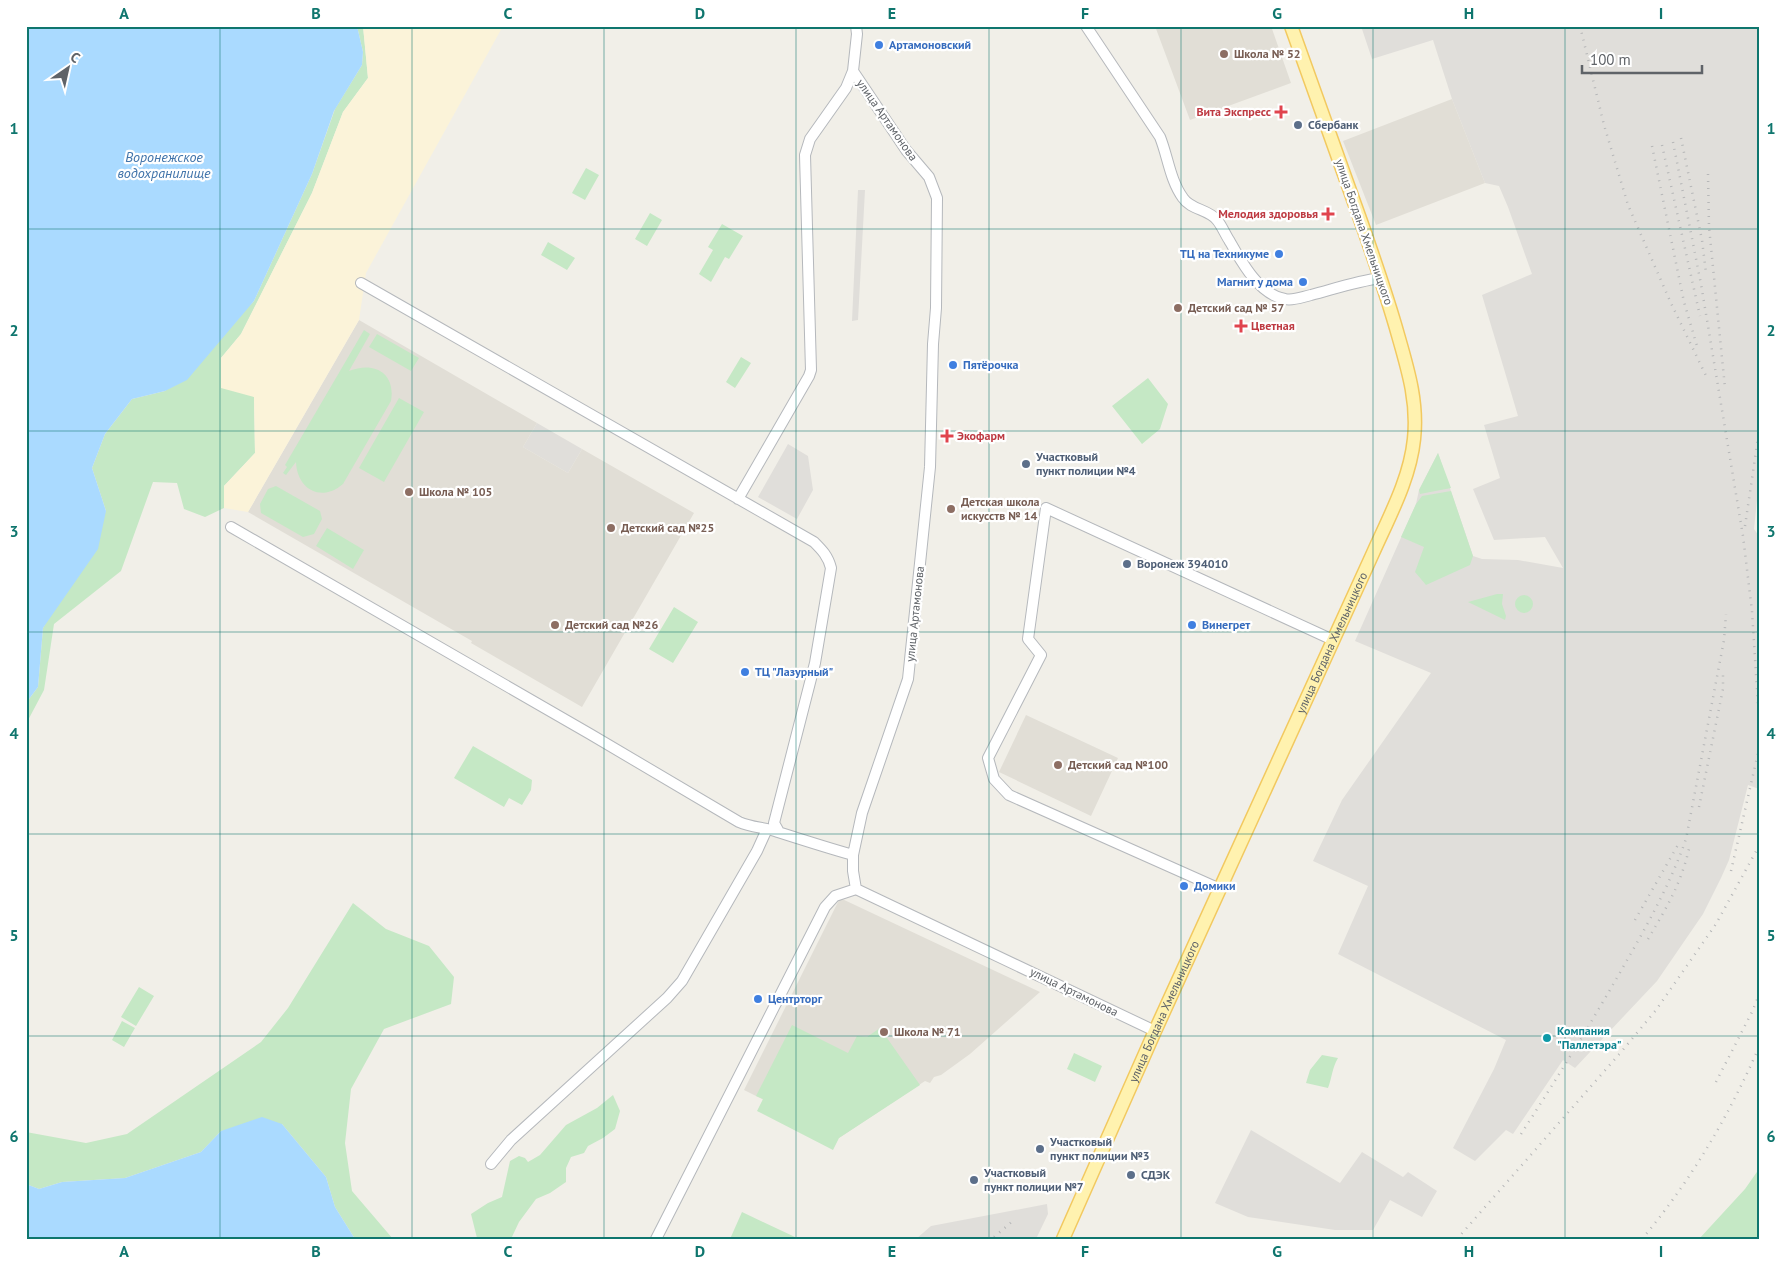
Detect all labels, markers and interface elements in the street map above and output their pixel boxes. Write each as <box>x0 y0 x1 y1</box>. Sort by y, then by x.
text: A <box>119 3 129 23</box>
text: B <box>311 3 321 23</box>
text: C <box>504 3 513 23</box>
text: D <box>695 3 705 23</box>
text: E <box>888 3 896 23</box>
text: F <box>1081 3 1089 23</box>
text: G <box>1272 3 1282 23</box>
text: H <box>1464 3 1474 23</box>
text: I <box>1659 3 1663 23</box>
place label: Артамоновский <box>889 37 971 52</box>
marker: Артамоновский <box>873 39 885 51</box>
north arrow <box>42 42 92 92</box>
scale bar <box>1582 42 1702 74</box>
place label: Школа № 52 <box>1234 46 1301 61</box>
text: С <box>67 48 84 67</box>
marker: Школа № 52 <box>1218 48 1230 60</box>
text: 100 m <box>1590 50 1631 69</box>
street label: улица Артамонова <box>854 76 921 164</box>
place label: Вита Экспресс <box>1196 104 1271 119</box>
marker: Вита Экспресс <box>1275 106 1287 118</box>
place label: Сбербанк <box>1308 117 1359 132</box>
text: 1 <box>9 118 19 138</box>
text: 1 <box>1766 118 1776 138</box>
marker: Сбербанк <box>1292 119 1304 131</box>
water label: Воронежское водохранилище <box>117 148 211 182</box>
street label: улица Богдана Хмельницкого <box>1332 157 1397 307</box>
place label: Мелодия здоровья <box>1218 206 1318 221</box>
marker: Мелодия здоровья <box>1322 208 1334 220</box>
place label: ТЦ на Техникуме <box>1180 246 1269 261</box>
marker: ТЦ на Техникуме <box>1273 248 1285 260</box>
place label: Магнит у дома <box>1217 274 1293 289</box>
marker: Магнит у дома <box>1297 276 1309 288</box>
place label: Детский сад № 57 <box>1188 300 1284 315</box>
marker: Детский сад № 57 <box>1172 302 1184 314</box>
place label: Цветная <box>1251 318 1295 333</box>
text: 2 <box>9 320 19 340</box>
marker: Цветная <box>1235 320 1247 332</box>
text: 2 <box>1766 320 1776 340</box>
place label: Пятёрочка <box>963 357 1019 372</box>
marker: Пятёрочка <box>947 359 959 371</box>
place label: Экофарм <box>957 428 1005 443</box>
marker: Экофарм <box>941 430 953 442</box>
place label: Участковый пункт полиции №4 <box>1035 449 1136 478</box>
marker: Участковый пункт полиции №4 <box>1020 458 1032 470</box>
place label: Школа № 105 <box>419 484 492 499</box>
marker: Школа № 105 <box>403 486 415 498</box>
place label: Детская школа искусств № 14 <box>961 494 1040 523</box>
marker: Детская школа искусств № 14 <box>945 503 957 515</box>
place label: Детский сад №25 <box>621 520 714 535</box>
text: 3 <box>9 521 19 541</box>
text: 3 <box>1766 521 1776 541</box>
marker: Детский сад №25 <box>605 522 617 534</box>
place label: Воронеж 394010 <box>1137 556 1228 571</box>
marker: Воронеж 394010 <box>1121 558 1133 570</box>
street label: улица Артамонова <box>902 565 927 663</box>
street label: улица Богдана Хмельницкого <box>1293 570 1370 716</box>
place label: Детский сад №26 <box>565 617 658 632</box>
place label: Винегрет <box>1202 617 1250 632</box>
marker: Детский сад №26 <box>549 619 561 631</box>
marker: Винегрет <box>1186 619 1198 631</box>
place label: ТЦ "Лазурный" <box>755 664 834 679</box>
marker: ТЦ "Лазурный" <box>739 666 751 678</box>
text: 4 <box>9 723 19 743</box>
text: 4 <box>1766 723 1776 743</box>
place label: Детский сад №100 <box>1068 757 1168 772</box>
marker: Детский сад №100 <box>1052 759 1064 771</box>
place label: Домики <box>1194 878 1235 893</box>
marker: Домики <box>1178 880 1190 892</box>
text: 5 <box>9 925 19 945</box>
text: 5 <box>1766 925 1776 945</box>
street label: улица Богдана Хмельницкого <box>1125 938 1202 1084</box>
street label: улица Артамонова <box>1028 964 1121 1019</box>
place label: Центрторг <box>768 991 823 1006</box>
marker: Центрторг <box>752 993 764 1005</box>
place label: Компания "Паллетэра" <box>1557 1023 1622 1052</box>
place label: Школа № 71 <box>894 1024 961 1039</box>
marker: Школа № 71 <box>878 1026 890 1038</box>
marker: Компания "Паллетэра" <box>1541 1032 1553 1044</box>
text: 6 <box>9 1126 19 1146</box>
text: 6 <box>1766 1126 1776 1146</box>
place label: Участковый пункт полиции №3 <box>1049 1134 1150 1163</box>
marker: Участковый пункт полиции №3 <box>1034 1143 1046 1155</box>
place label: Участковый пункт полиции №7 <box>983 1165 1084 1194</box>
place label: СДЭК <box>1141 1167 1171 1182</box>
marker: СДЭК <box>1125 1169 1137 1181</box>
marker: Участковый пункт полиции №7 <box>968 1174 980 1186</box>
text: A <box>119 1241 129 1261</box>
text: B <box>311 1241 321 1261</box>
text: C <box>504 1241 513 1261</box>
text: D <box>695 1241 705 1261</box>
text: E <box>888 1241 896 1261</box>
text: F <box>1081 1241 1089 1261</box>
text: G <box>1272 1241 1282 1261</box>
text: H <box>1464 1241 1474 1261</box>
text: I <box>1659 1241 1663 1261</box>

